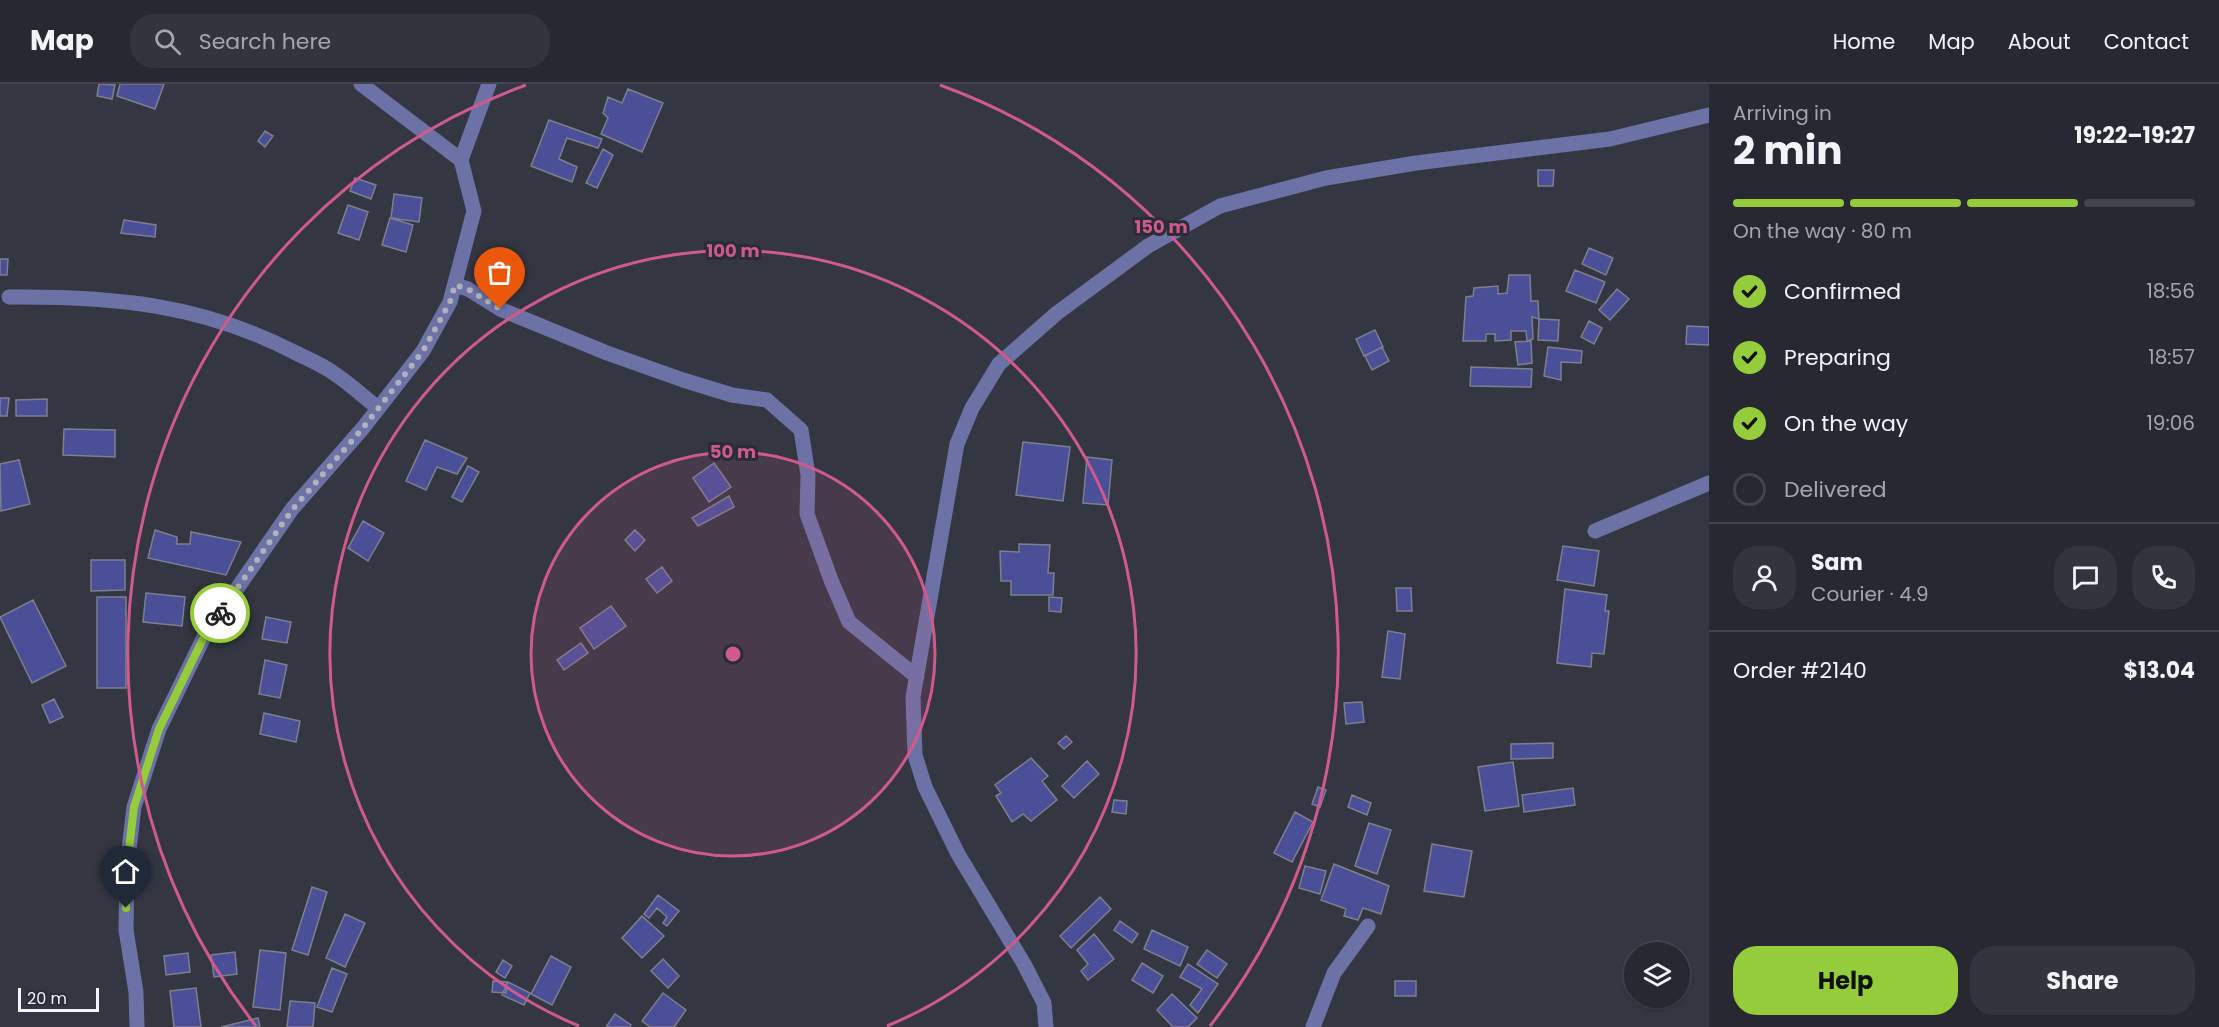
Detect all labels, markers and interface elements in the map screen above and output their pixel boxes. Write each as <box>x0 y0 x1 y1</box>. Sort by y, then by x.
search box <box>130 14 550 68</box>
text: Map <box>30 21 94 60</box>
icon: search <box>151 25 184 58</box>
text: Search here <box>199 26 331 57</box>
text: Home <box>1833 27 1895 56</box>
text: Map <box>1928 27 1975 56</box>
text: About <box>2008 27 2071 56</box>
text: Contact <box>2104 27 2189 56</box>
text: Arriving in <box>1733 99 1832 127</box>
text: 19:22–19:27 <box>2074 120 2195 151</box>
text: 2 min <box>1733 123 1843 178</box>
text: 150 m <box>1134 214 1188 239</box>
text: On the way · 80 m <box>1733 217 1912 245</box>
text: 100 m <box>706 238 760 263</box>
pin <box>474 247 525 309</box>
icon: bag <box>483 256 516 289</box>
icon: check <box>1733 275 1766 308</box>
text: Confirmed <box>1784 276 1901 307</box>
text: 18:56 <box>2146 277 2195 305</box>
icon: check <box>1733 341 1766 374</box>
text: Preparing <box>1784 342 1891 373</box>
text: 18:57 <box>2148 343 2195 371</box>
icon: check <box>1733 407 1766 440</box>
text: On the way <box>1784 408 1908 439</box>
text: 19:06 <box>2146 409 2195 437</box>
text: 50 m <box>710 439 756 464</box>
text: Delivered <box>1784 474 1887 505</box>
button: person <box>1733 546 1796 609</box>
button: chat <box>2054 546 2117 609</box>
button: phone <box>2132 546 2195 609</box>
text: Sam <box>1811 547 1863 578</box>
text: Courier · 4.9 <box>1811 580 1929 608</box>
courier <box>190 583 250 643</box>
icon: bike <box>204 597 237 630</box>
centre of rings <box>723 644 743 664</box>
text: Order #2140 <box>1733 655 1867 686</box>
text: $13.04 <box>2123 655 2195 686</box>
pin <box>100 846 151 908</box>
icon: home <box>109 855 142 888</box>
map controls <box>1624 942 1690 1008</box>
button: layers <box>1624 942 1690 1008</box>
button: Help <box>1733 946 1958 1015</box>
button: Share <box>1970 946 2195 1015</box>
scale bar <box>18 985 99 1012</box>
text: 20 m <box>27 987 67 1010</box>

